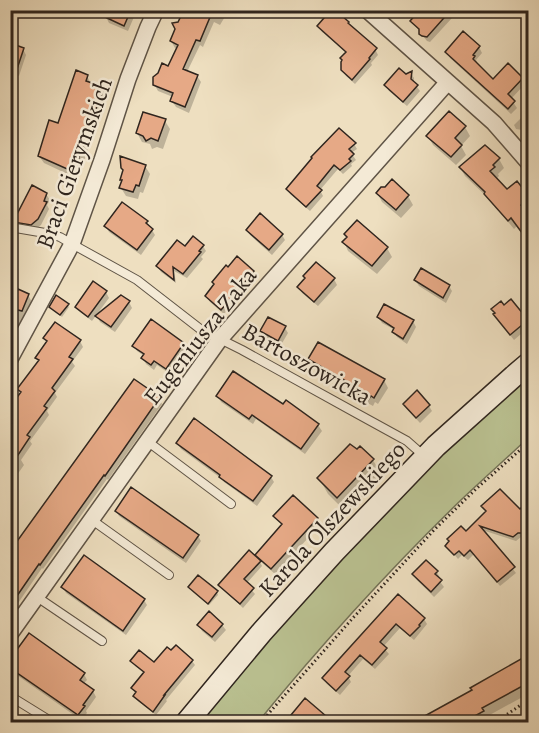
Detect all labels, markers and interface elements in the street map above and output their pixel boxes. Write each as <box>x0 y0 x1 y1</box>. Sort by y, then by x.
street label: Braci Gierymskich <box>28 73 120 253</box>
street label: Eugeniusza Zaka <box>136 260 264 411</box>
street label: Bartoszowicka <box>237 315 378 413</box>
street label: Karola Olszewskiego <box>251 434 413 604</box>

